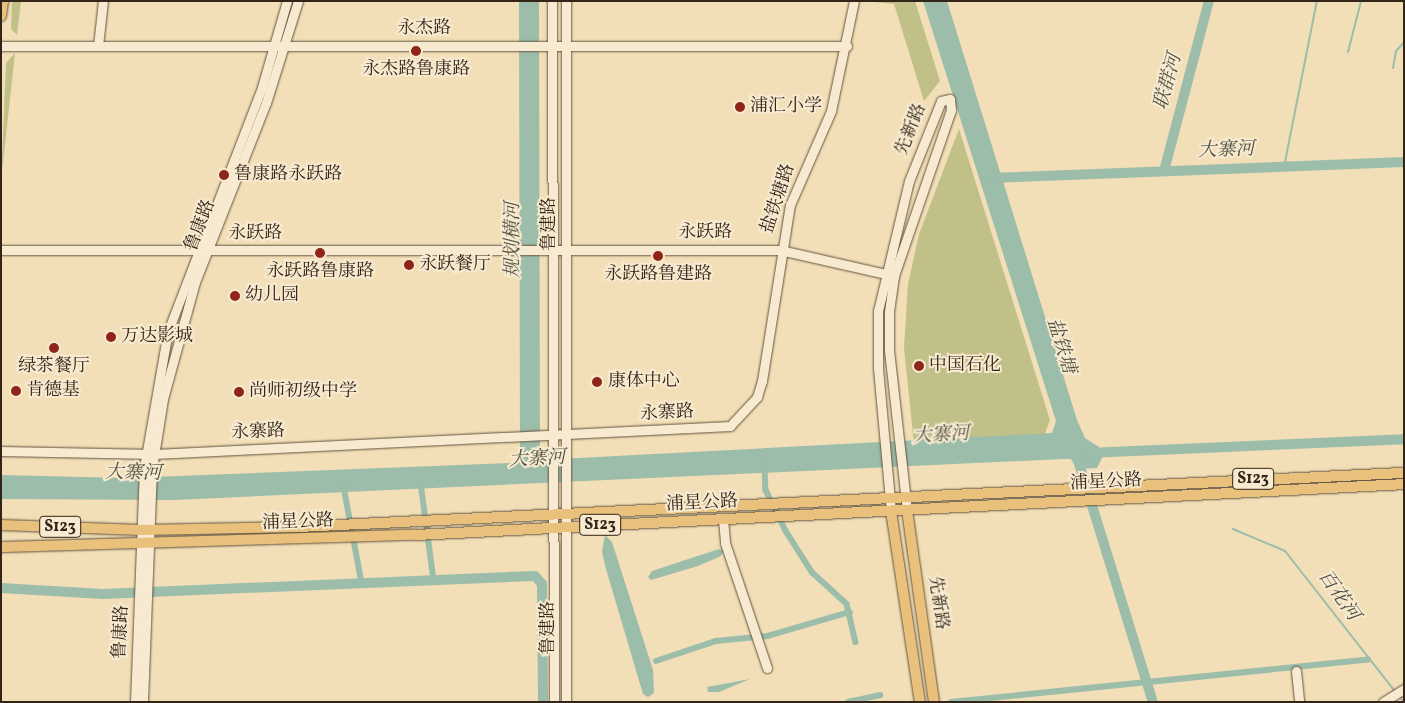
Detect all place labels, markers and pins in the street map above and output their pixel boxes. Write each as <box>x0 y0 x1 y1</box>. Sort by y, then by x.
marker: 永杰路鲁康路 <box>410 45 422 57</box>
place label: 永杰路鲁康路 <box>362 59 470 81</box>
place label: 浦汇小学 <box>750 96 822 118</box>
marker: 浦汇小学 <box>734 101 746 113</box>
place label: 鲁康路永跃路 <box>234 164 342 186</box>
marker: 鲁康路永跃路 <box>218 169 230 181</box>
marker: 永跃路鲁康路 <box>314 247 326 259</box>
marker: 永跃路鲁建路 <box>652 250 664 262</box>
place label: 永跃餐厅 <box>419 254 491 276</box>
marker: 永跃餐厅 <box>403 259 415 271</box>
place label: 永跃路鲁康路 <box>266 261 374 283</box>
place label: 永跃路鲁建路 <box>604 264 712 286</box>
place label: 幼儿园 <box>245 285 299 307</box>
marker: 幼儿园 <box>229 290 241 302</box>
place label: 万达影城 <box>121 326 193 348</box>
marker: 万达影城 <box>105 331 117 343</box>
marker: 绿茶餐厅 <box>48 342 60 354</box>
place label: 中国石化 <box>929 355 1001 377</box>
place label: 绿茶餐厅 <box>18 356 90 378</box>
marker: 中国石化 <box>913 360 925 372</box>
place label: 康体中心 <box>608 371 680 393</box>
marker: 康体中心 <box>590 375 604 389</box>
place label: 肯德基 <box>26 380 80 402</box>
place label: 尚师初级中学 <box>249 381 357 403</box>
marker: 肯德基 <box>10 385 22 397</box>
marker: 尚师初级中学 <box>233 386 245 398</box>

